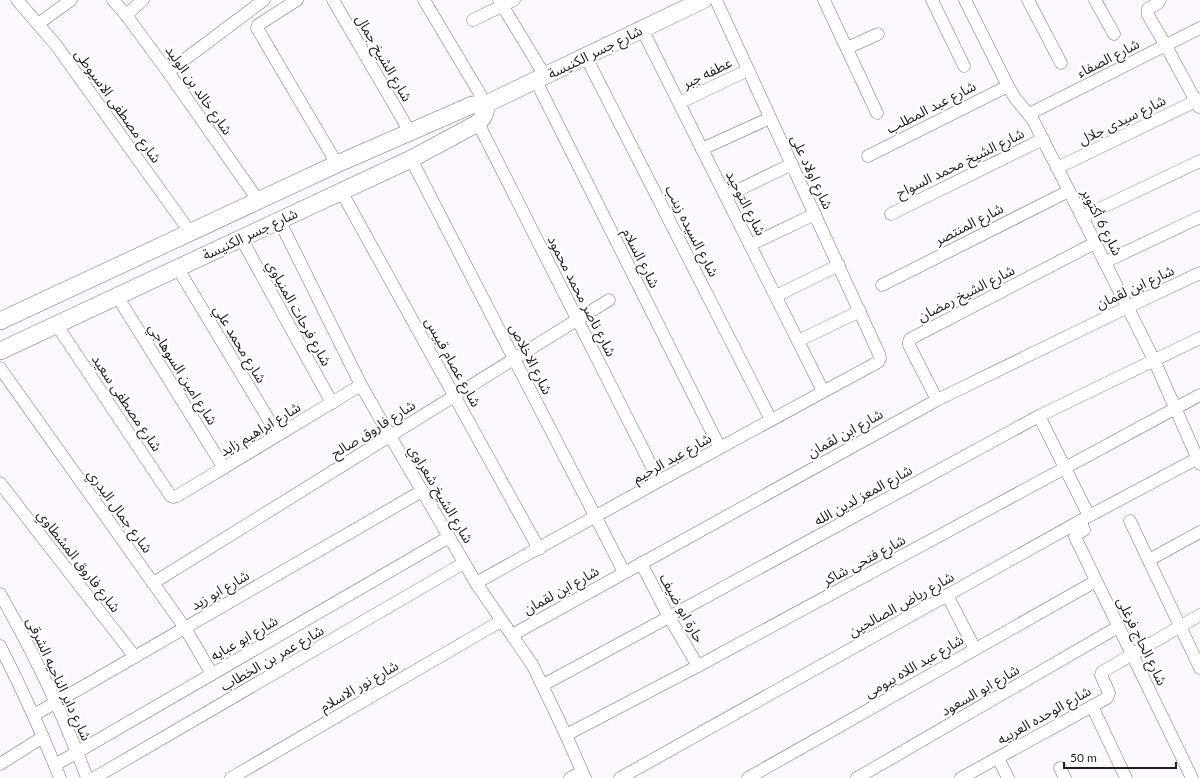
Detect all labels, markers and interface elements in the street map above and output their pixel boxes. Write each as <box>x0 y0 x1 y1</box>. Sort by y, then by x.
street label: شارع الشيخ جمال <box>350 11 416 106</box>
street label: شارع جسر الكنيسة <box>545 21 646 84</box>
street label: شارع الصفاء <box>1074 35 1143 83</box>
street label: شارع خالد بن الوليد <box>160 42 237 139</box>
street label: شارع مصطفى الاسيوطى <box>69 46 165 168</box>
street label: عطفه جبر <box>678 53 735 93</box>
street label: شارع عبد المطلب <box>883 77 980 139</box>
street label: شارع سيدى جلال <box>1075 91 1170 151</box>
street label: شارع الشيخ محمد السواح <box>893 124 1028 204</box>
street label: شارع اولاد على <box>785 132 837 213</box>
street label: شارع التوحيد <box>720 167 770 239</box>
street label: شارع السيده زينب <box>659 182 723 281</box>
street label: شارع 6 أكتوبر <box>1075 185 1127 259</box>
street label: شارع المنتصر <box>931 199 1007 251</box>
street label: شارع جسر الكنيسة <box>200 204 301 266</box>
street label: شارع السلام <box>616 225 664 292</box>
street label: شارع ناصر محمد محمود <box>542 232 620 360</box>
street label: شارع فرحات المنياوي <box>261 257 335 370</box>
street label: شارع الشيخ رمضان <box>914 261 1018 327</box>
street label: شارع ابن لقمان <box>1093 261 1178 315</box>
street label: شارع محمد علي <box>208 302 270 387</box>
street label: شارع عصام قبيس <box>419 314 485 411</box>
street label: شارع امين السوهاجي <box>143 320 222 429</box>
street label: شارع الاخلاص <box>504 320 557 398</box>
street label: شارع مصطفى سعيد <box>86 351 166 456</box>
street label: شارع فاروق صالح <box>327 396 420 464</box>
street label: شارع ابراهيم زايد <box>216 398 305 462</box>
street label: شارع ابن لقمان <box>804 405 887 463</box>
street label: شارع عبد الرحيم <box>630 429 715 489</box>
street label: شارع الشيخ شعراوي <box>403 442 477 548</box>
street label: شارع المعز لدين الله <box>811 461 916 531</box>
street label: شارع جمال البدري <box>82 465 157 558</box>
street label: شارع فاروق المشطاوي <box>32 506 125 617</box>
street label: شارع فتحى شاكر <box>818 531 910 592</box>
street label: شارع ابن لقمان <box>520 562 603 620</box>
street label: شارع ابو زيد <box>188 566 253 616</box>
street label: شارع رياض الصالحين <box>845 568 958 642</box>
street label: حارة ابو ضيف <box>656 570 708 646</box>
street label: شارع الحاج فرغلى <box>1111 594 1171 689</box>
street label: شارع ابو عبايه <box>207 611 282 666</box>
street label: شارع داير الناحيه الشرقى <box>21 614 96 745</box>
street label: شارع عمر بن الخطاب <box>217 621 328 697</box>
street label: شارع عبد اللاه بيومى <box>861 630 968 703</box>
street label: شارع نور الاسلام <box>317 656 402 717</box>
street label: شارع ابو السعود <box>938 660 1023 721</box>
street label: شارع الوحده العربيه <box>994 682 1095 750</box>
scale bar <box>1064 744 1176 770</box>
text: 50 m <box>1070 750 1097 765</box>

